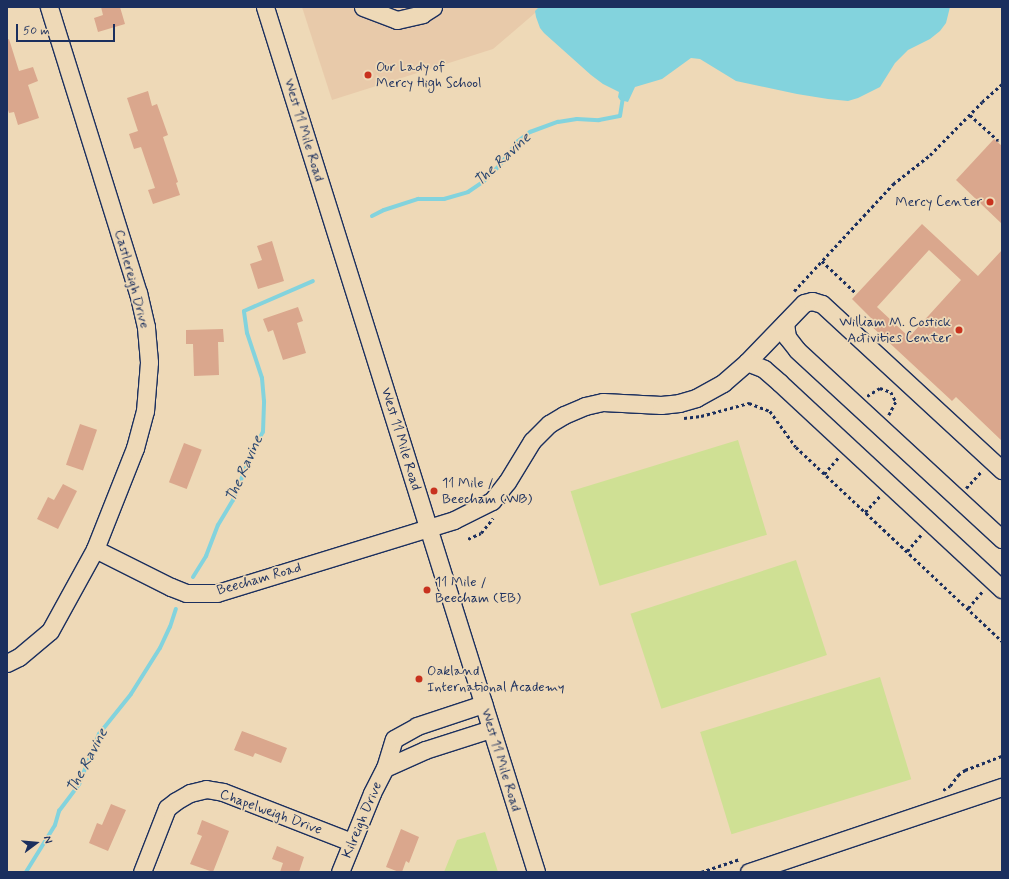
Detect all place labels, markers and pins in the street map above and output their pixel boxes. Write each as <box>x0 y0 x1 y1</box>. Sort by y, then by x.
place label: Our Lady of Mercy High School <box>376 59 482 92</box>
marker: Our Lady of Mercy High School <box>363 70 373 80</box>
place label: Mercy Center <box>898 194 982 210</box>
marker: Mercy Center <box>985 197 995 207</box>
place label: William M. Costick Activities Center <box>840 314 951 346</box>
marker: William M. Costick Activities Center <box>954 325 964 335</box>
place label: 11 Mile / Beecham (WB) <box>442 475 532 508</box>
marker: 11 Mile / Beecham (WB) <box>429 486 439 496</box>
place label: 11 Mile / Beecham (EB) <box>435 574 521 606</box>
marker: 11 Mile / Beecham (EB) <box>422 585 432 595</box>
place label: Oakland International Academy <box>427 663 567 696</box>
marker: Oakland International Academy <box>414 674 424 684</box>

